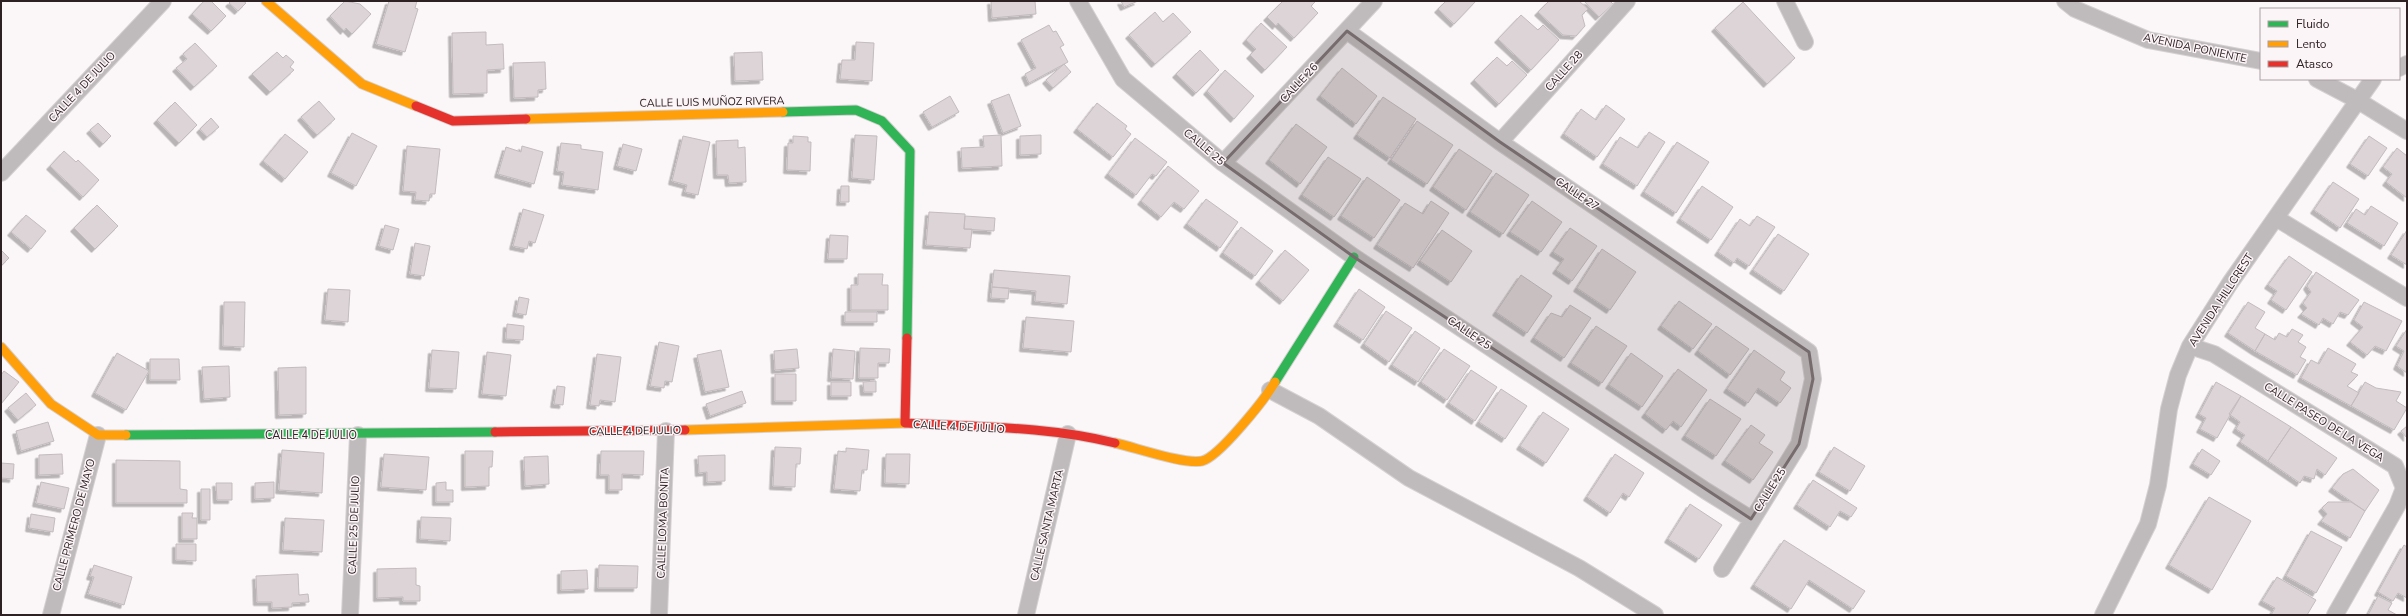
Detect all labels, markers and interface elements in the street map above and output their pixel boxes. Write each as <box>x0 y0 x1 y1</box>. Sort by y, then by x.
legend <box>2260 8 2400 80</box>
text: Fluido <box>2296 16 2330 32</box>
street label: AVENIDA PONIENTE <box>2142 30 2248 66</box>
text: Lento <box>2296 36 2327 52</box>
street label: CALLE 28 <box>1542 47 1586 94</box>
street label: CALLE 4 DE JULIO <box>45 48 119 126</box>
text: Atasco <box>2296 56 2333 72</box>
street label: CALLE 26 <box>1277 59 1322 106</box>
street label: CALLE LUIS MUÑOZ RIVERA <box>639 93 785 111</box>
street label: CALLE 25 <box>1180 125 1228 169</box>
street label: CALLE 27 <box>1552 174 1602 214</box>
street label: AVENIDA HILLCREST <box>2185 250 2257 349</box>
street label: CALLE 25 <box>1444 313 1494 353</box>
street label: CALLE PASEO DE LA VEGA <box>2261 379 2387 465</box>
street label: CALLE 4 DE JULIO <box>913 417 1005 437</box>
street label: CALLE 4 DE JULIO <box>589 423 681 439</box>
street label: CALLE 4 DE JULIO <box>265 428 357 443</box>
street label: CALLE PRIMERO DE MAYO <box>49 457 99 593</box>
street label: CALLE 25 <box>1750 465 1790 515</box>
street label: CALLE LOMA BONITA <box>654 467 672 579</box>
street label: CALLE SANTA MARTA <box>1027 468 1067 582</box>
street label: CALLE 25 DE JULIO <box>345 475 363 575</box>

